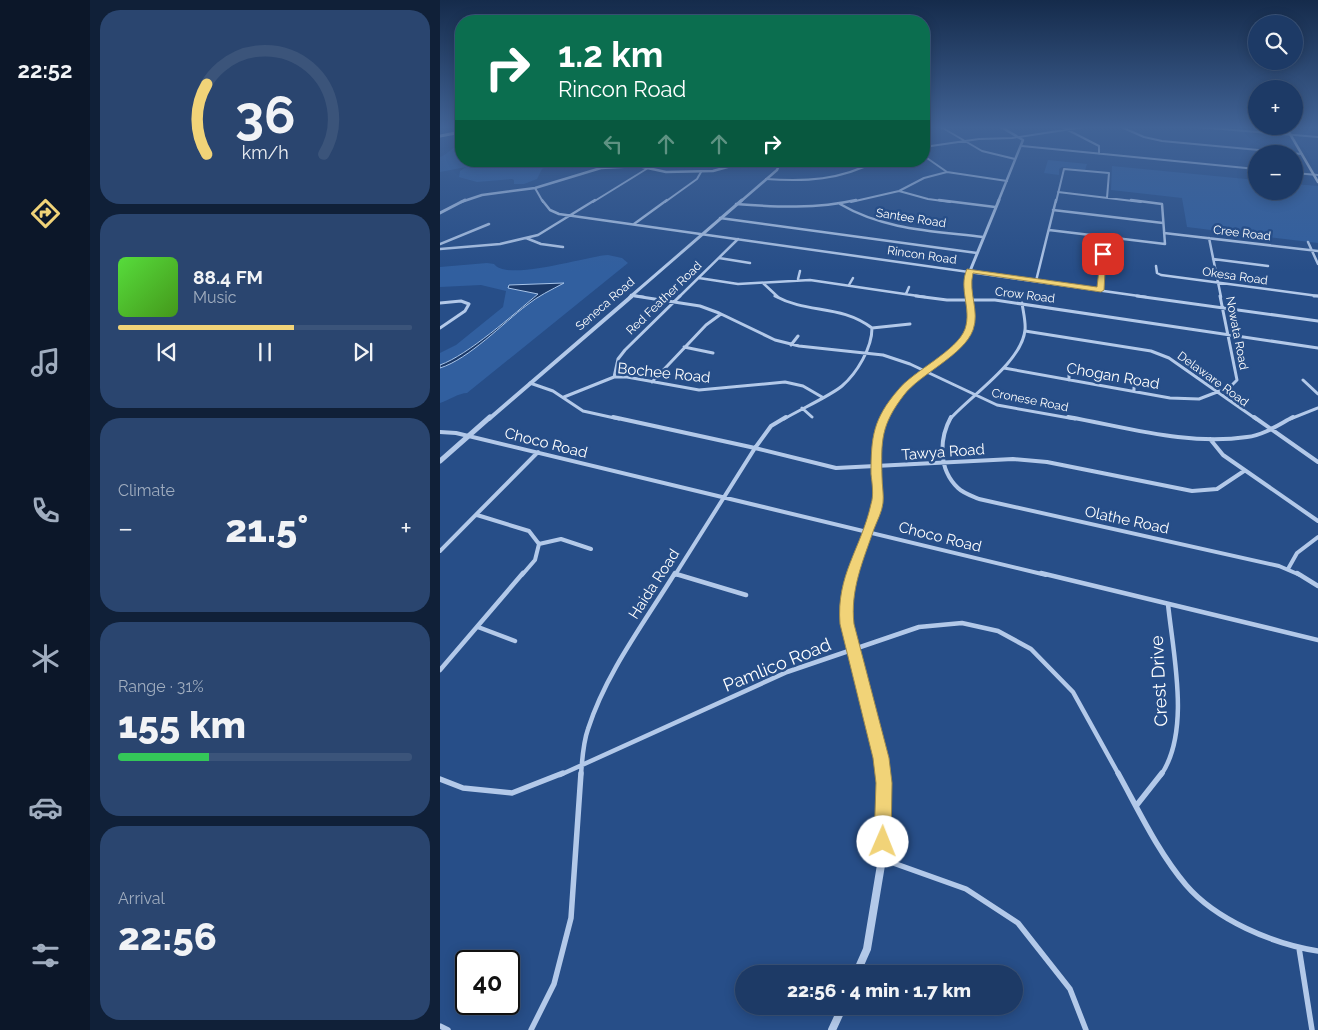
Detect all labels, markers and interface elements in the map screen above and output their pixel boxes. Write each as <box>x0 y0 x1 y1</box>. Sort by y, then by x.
map controls <box>1248 15 1303 200</box>
button: search <box>1248 15 1303 70</box>
text: 1.2 km <box>558 34 663 75</box>
icon: right <box>475 35 540 100</box>
text: 22:52 <box>18 57 72 83</box>
text: Rincon Road <box>558 76 686 102</box>
button: + <box>1248 80 1303 135</box>
text: 36 <box>235 84 295 145</box>
icon: left <box>599 130 627 158</box>
icon: ahead <box>652 130 680 158</box>
icon: ahead <box>705 130 733 158</box>
icon: right <box>758 130 786 158</box>
text: km/h <box>241 142 289 163</box>
button: − <box>1248 145 1303 200</box>
icon: directions <box>28 196 63 231</box>
street label: Santee Road <box>875 206 947 230</box>
street label: Cree Road <box>1212 223 1272 243</box>
pin <box>1082 233 1124 275</box>
icon: arrive <box>1089 240 1117 268</box>
street label: Rincon Road <box>886 243 958 267</box>
street label: Red Feather Road <box>623 258 705 338</box>
street label: Okesa Road <box>1201 264 1269 288</box>
text: 88.4 FM <box>193 266 263 288</box>
street label: Seneca Road <box>573 275 637 333</box>
street label: Crow Road <box>994 284 1056 306</box>
text: Music <box>193 288 237 307</box>
street label: Nowata Road <box>1223 295 1251 371</box>
icon: previous <box>153 338 181 366</box>
icon: pause <box>251 338 279 366</box>
icon: next <box>349 338 377 366</box>
icon: music <box>28 345 63 380</box>
street label: Delaware Road <box>1175 349 1251 409</box>
street label: Bochee Road <box>617 359 711 387</box>
street label: Chogan Road <box>1065 359 1161 393</box>
street label: Cronese Road <box>990 386 1070 414</box>
street label: Choco Road <box>503 424 589 462</box>
street label: Tawya Road <box>901 440 985 464</box>
text: Climate <box>118 481 175 500</box>
icon: phone <box>28 493 63 528</box>
street label: Olathe Road <box>1083 502 1171 538</box>
text: 21.5° <box>225 506 308 551</box>
text: − <box>118 512 133 545</box>
text: + <box>400 512 412 545</box>
street label: Choco Road <box>897 518 983 556</box>
street label: Haida Road <box>625 546 683 622</box>
street label: Pamlico Road <box>720 633 834 696</box>
street label: Crest Drive <box>1146 635 1171 727</box>
icon: climate <box>28 641 63 676</box>
text: Range · 31% <box>118 677 204 696</box>
text: 155 km <box>118 702 246 747</box>
icon: car <box>28 790 63 825</box>
position arrow <box>856 815 908 867</box>
text: Arrival <box>118 889 165 908</box>
text: 22:56 <box>118 914 217 959</box>
icon: filters <box>28 938 63 973</box>
speed limit sign: 40 <box>455 950 520 1015</box>
text: 22:56 · 4 min · 1.7 km <box>787 979 971 1001</box>

